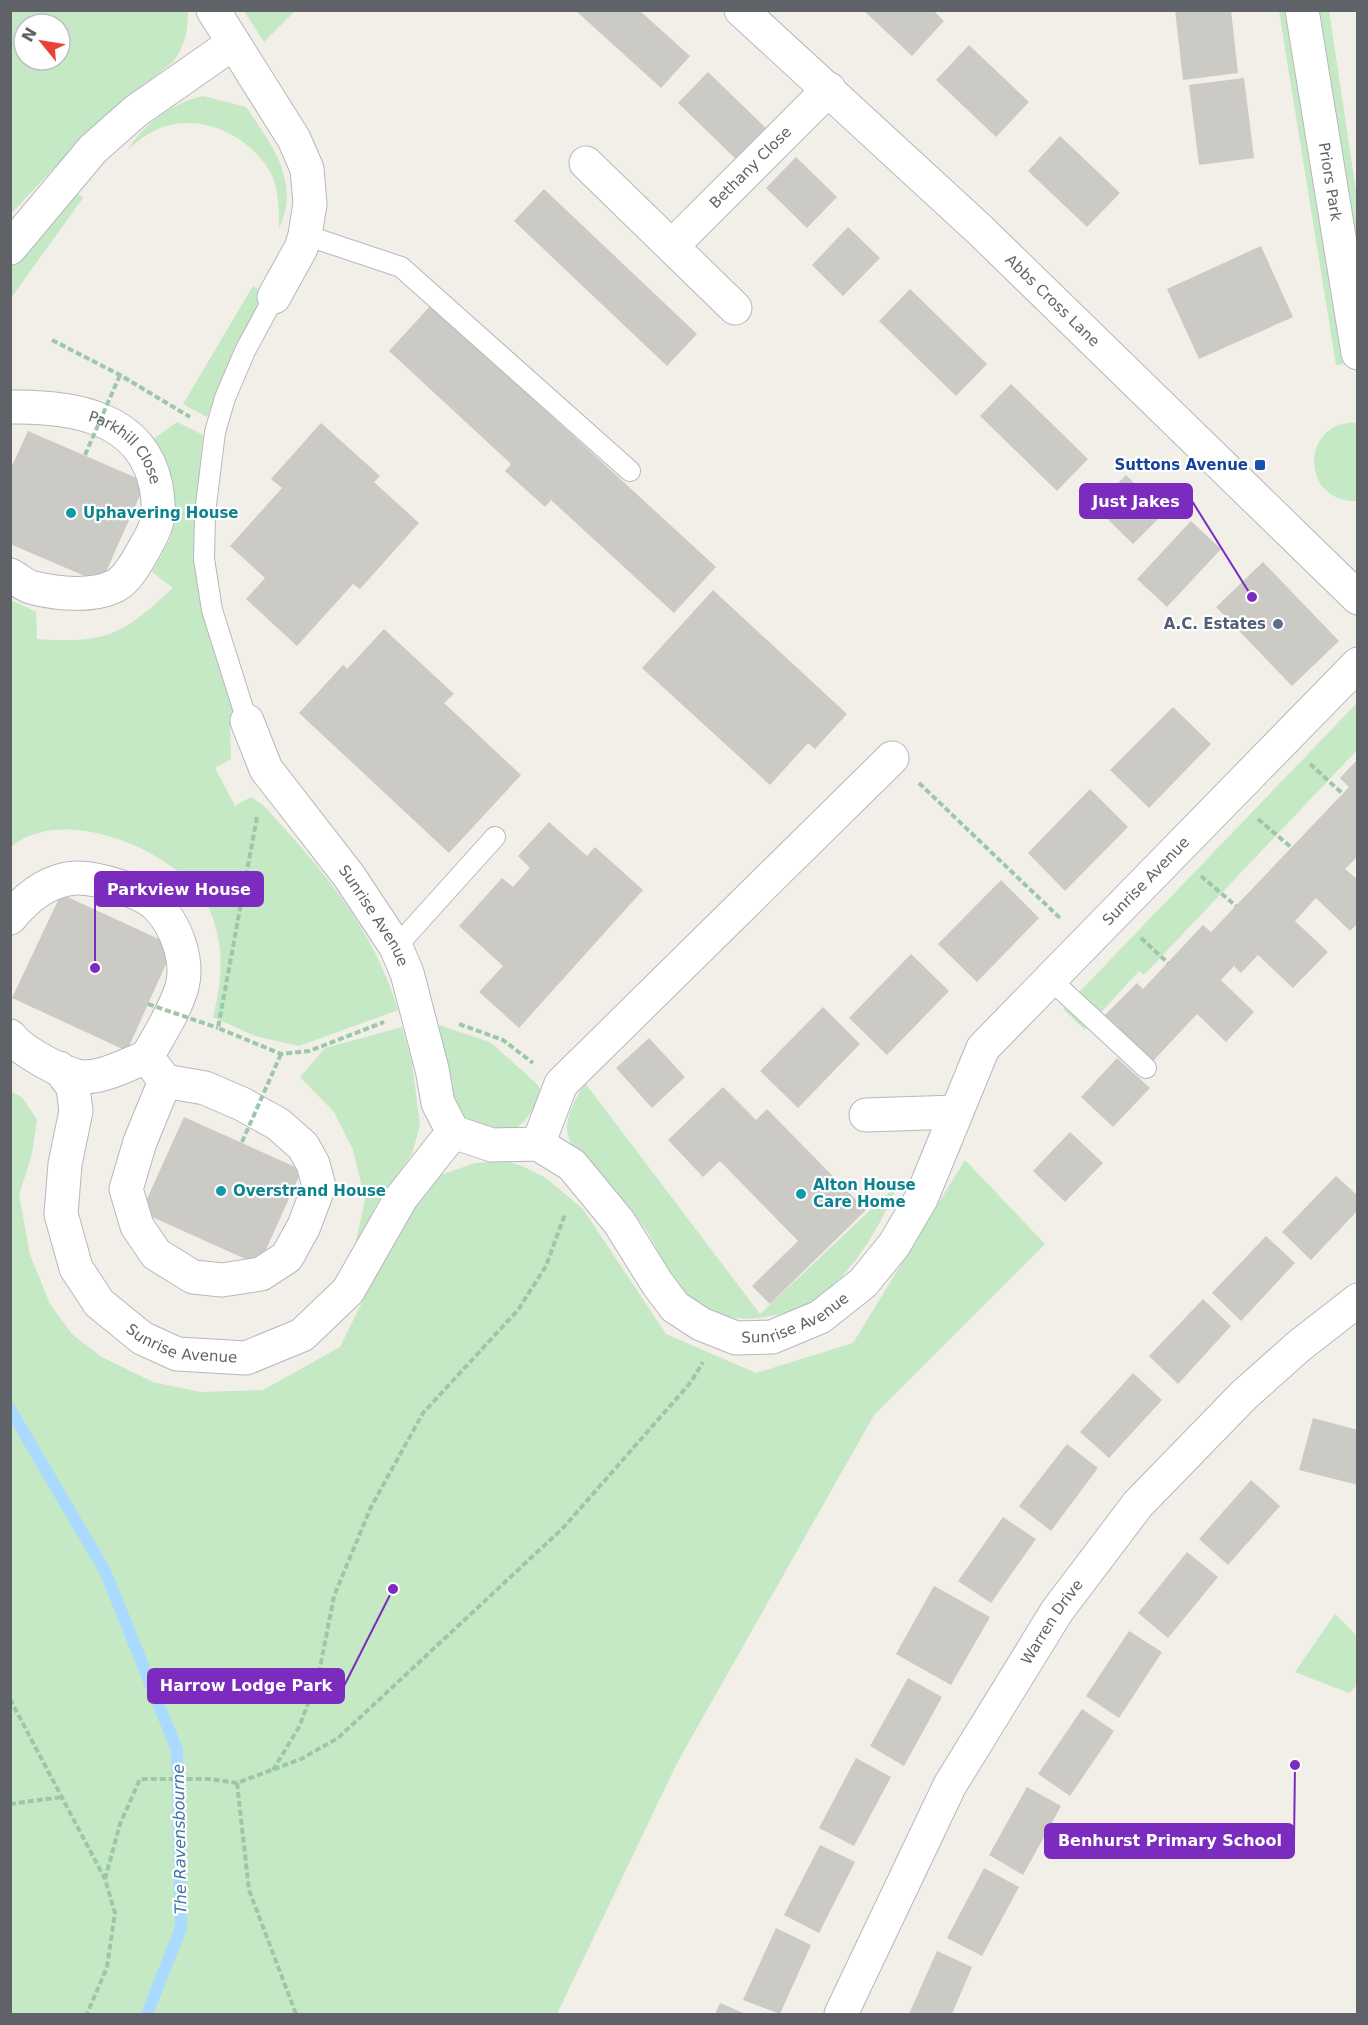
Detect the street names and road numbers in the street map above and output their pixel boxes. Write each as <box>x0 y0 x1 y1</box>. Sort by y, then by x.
street label: Bethany Close <box>706 123 795 212</box>
street label: Priors Park <box>1315 141 1345 223</box>
street label: Abbs Cross Lane <box>1002 251 1103 350</box>
street label: Parkhill Close <box>86 407 164 486</box>
street label: Sunrise Avenue <box>1099 833 1193 929</box>
street label: Sunrise Avenue <box>335 862 412 969</box>
street label: Sunrise Avenue <box>741 1289 852 1347</box>
street label: Sunrise Avenue <box>123 1320 238 1366</box>
street label: Warren Drive <box>1017 1576 1087 1668</box>

